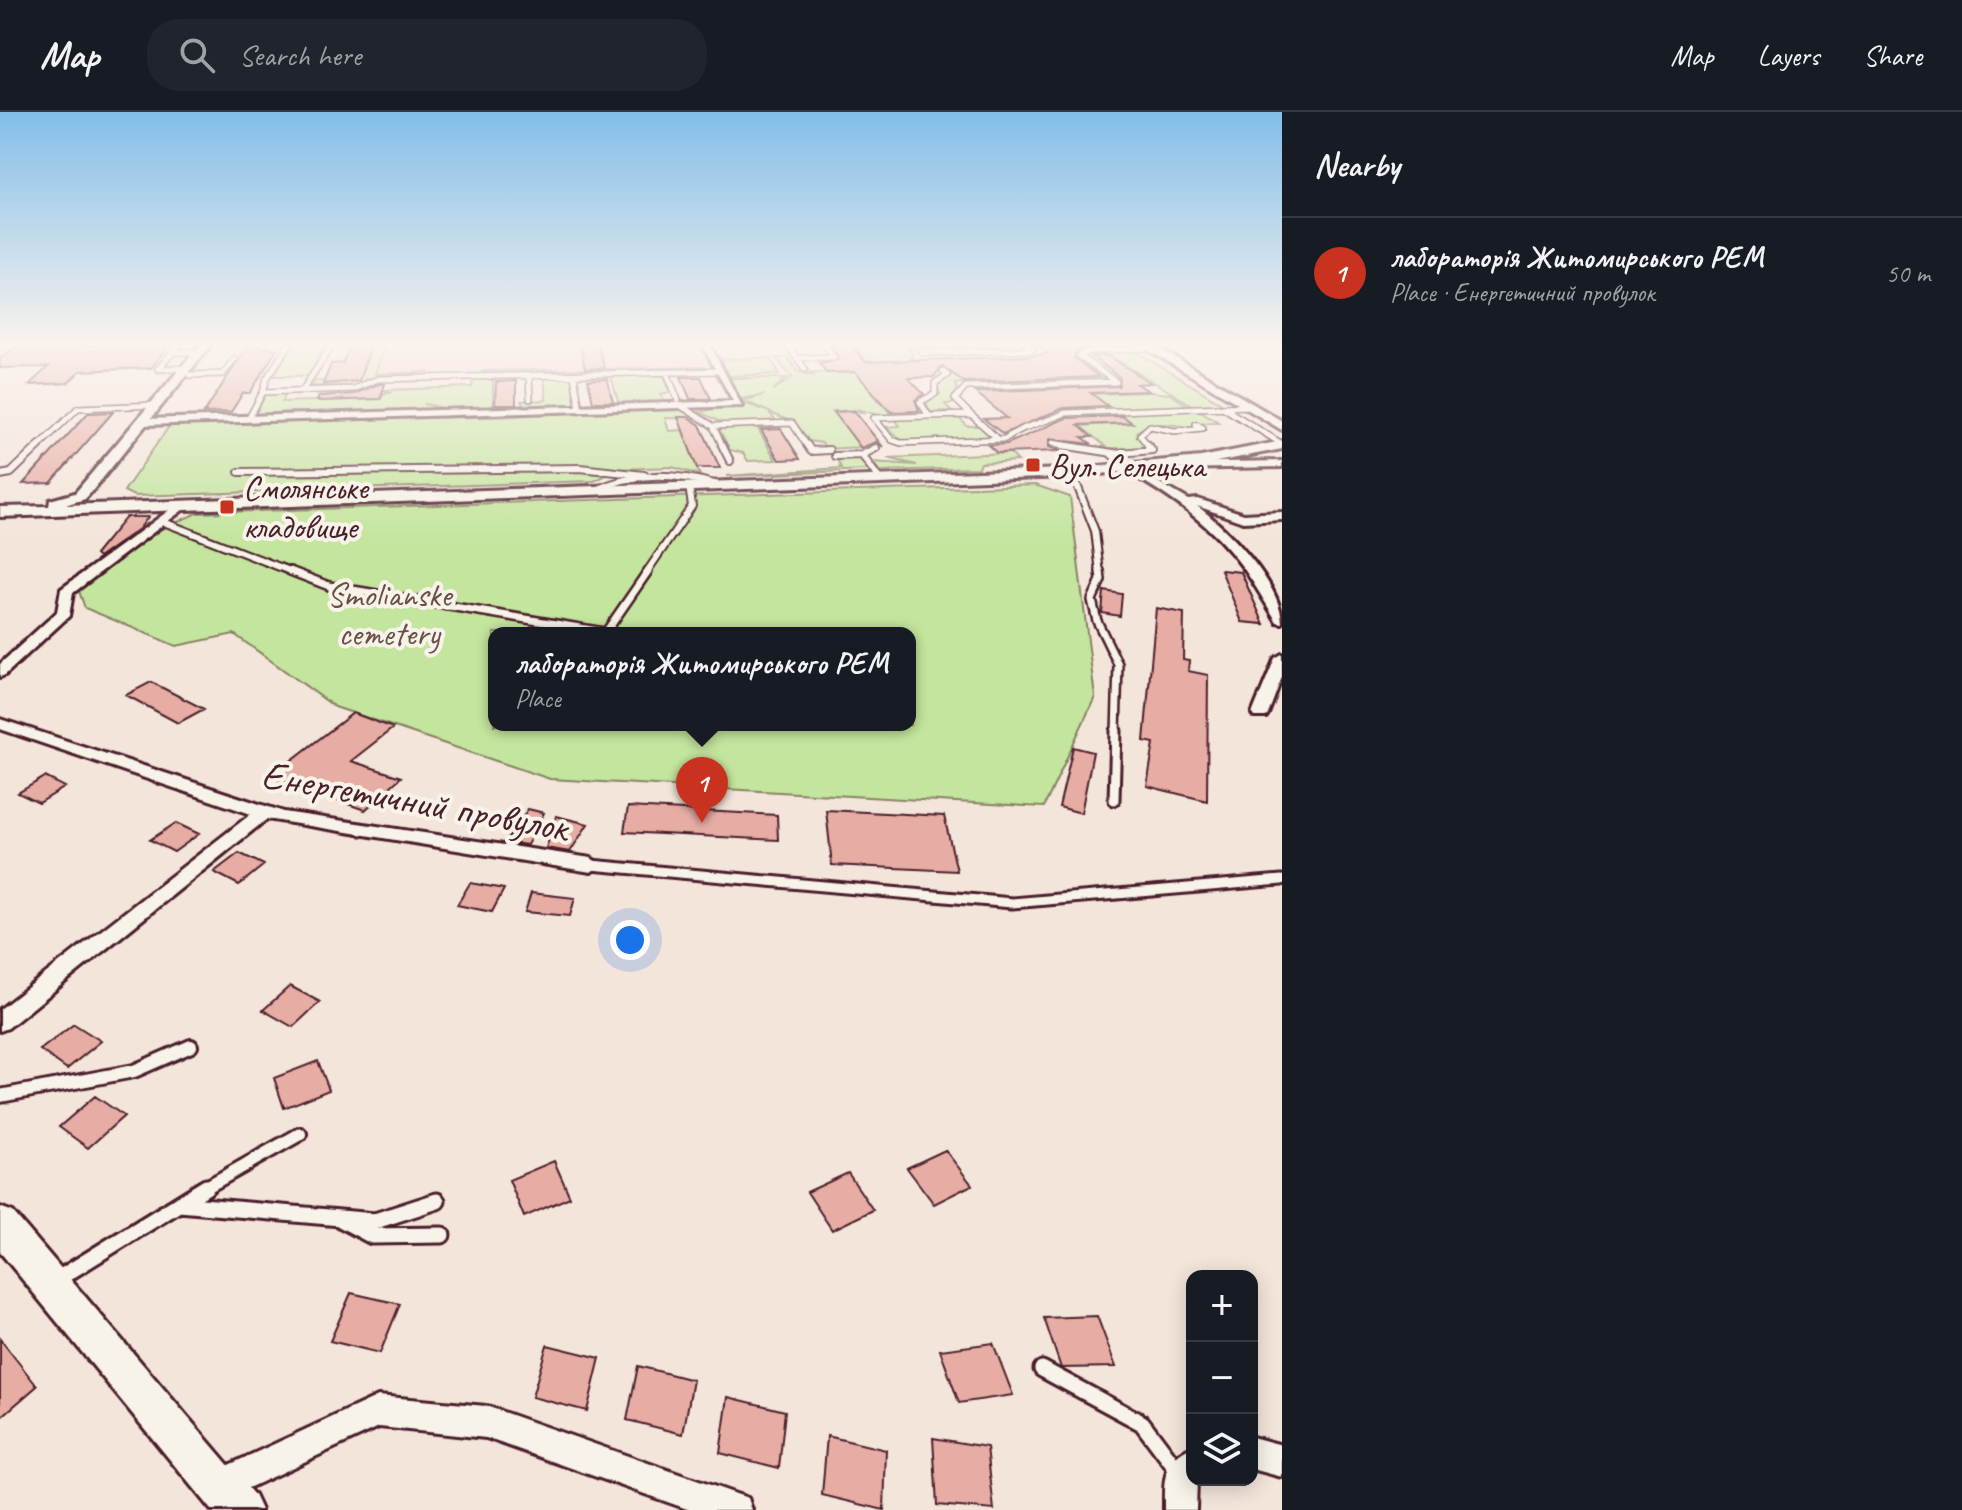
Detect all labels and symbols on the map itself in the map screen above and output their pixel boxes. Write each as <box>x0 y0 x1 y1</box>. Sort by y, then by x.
place label: Вул. Селецька <box>1049 444 1208 487</box>
marker: Вул. Селецька <box>1024 456 1042 474</box>
place label: Смолянське кладовище <box>243 466 370 548</box>
marker: Смолянське кладовище <box>218 498 236 516</box>
park label: Smolianske cemetery <box>327 573 454 655</box>
street label: Енергетичний провулок <box>258 749 575 853</box>
pin: 1 <box>676 757 728 823</box>
your location <box>610 920 650 960</box>

